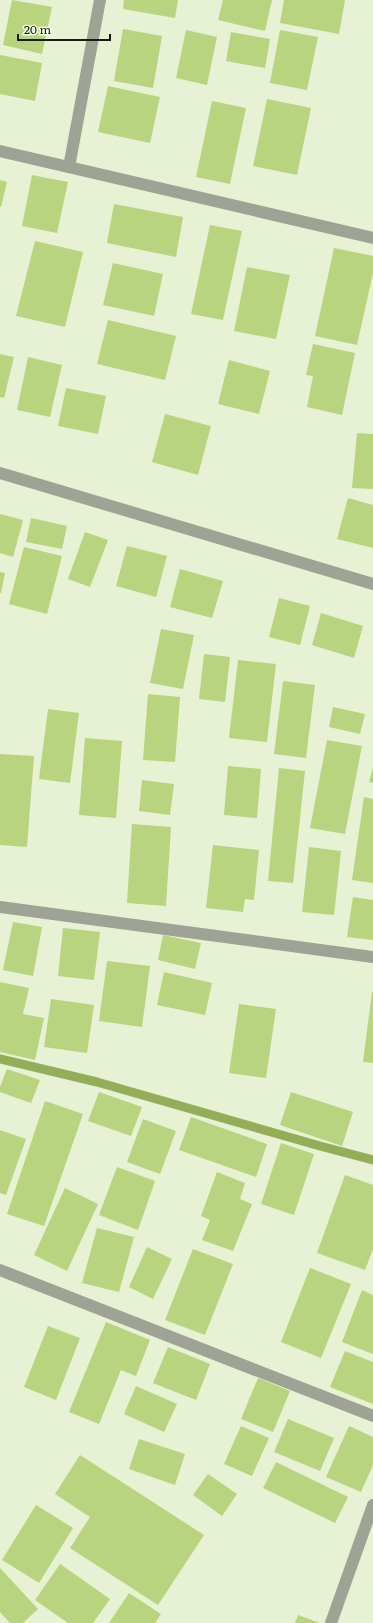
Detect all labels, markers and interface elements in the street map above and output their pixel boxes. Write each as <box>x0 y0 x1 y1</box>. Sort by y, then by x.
scale bar <box>18 16 110 42</box>
text: 20 m <box>24 20 51 38</box>

